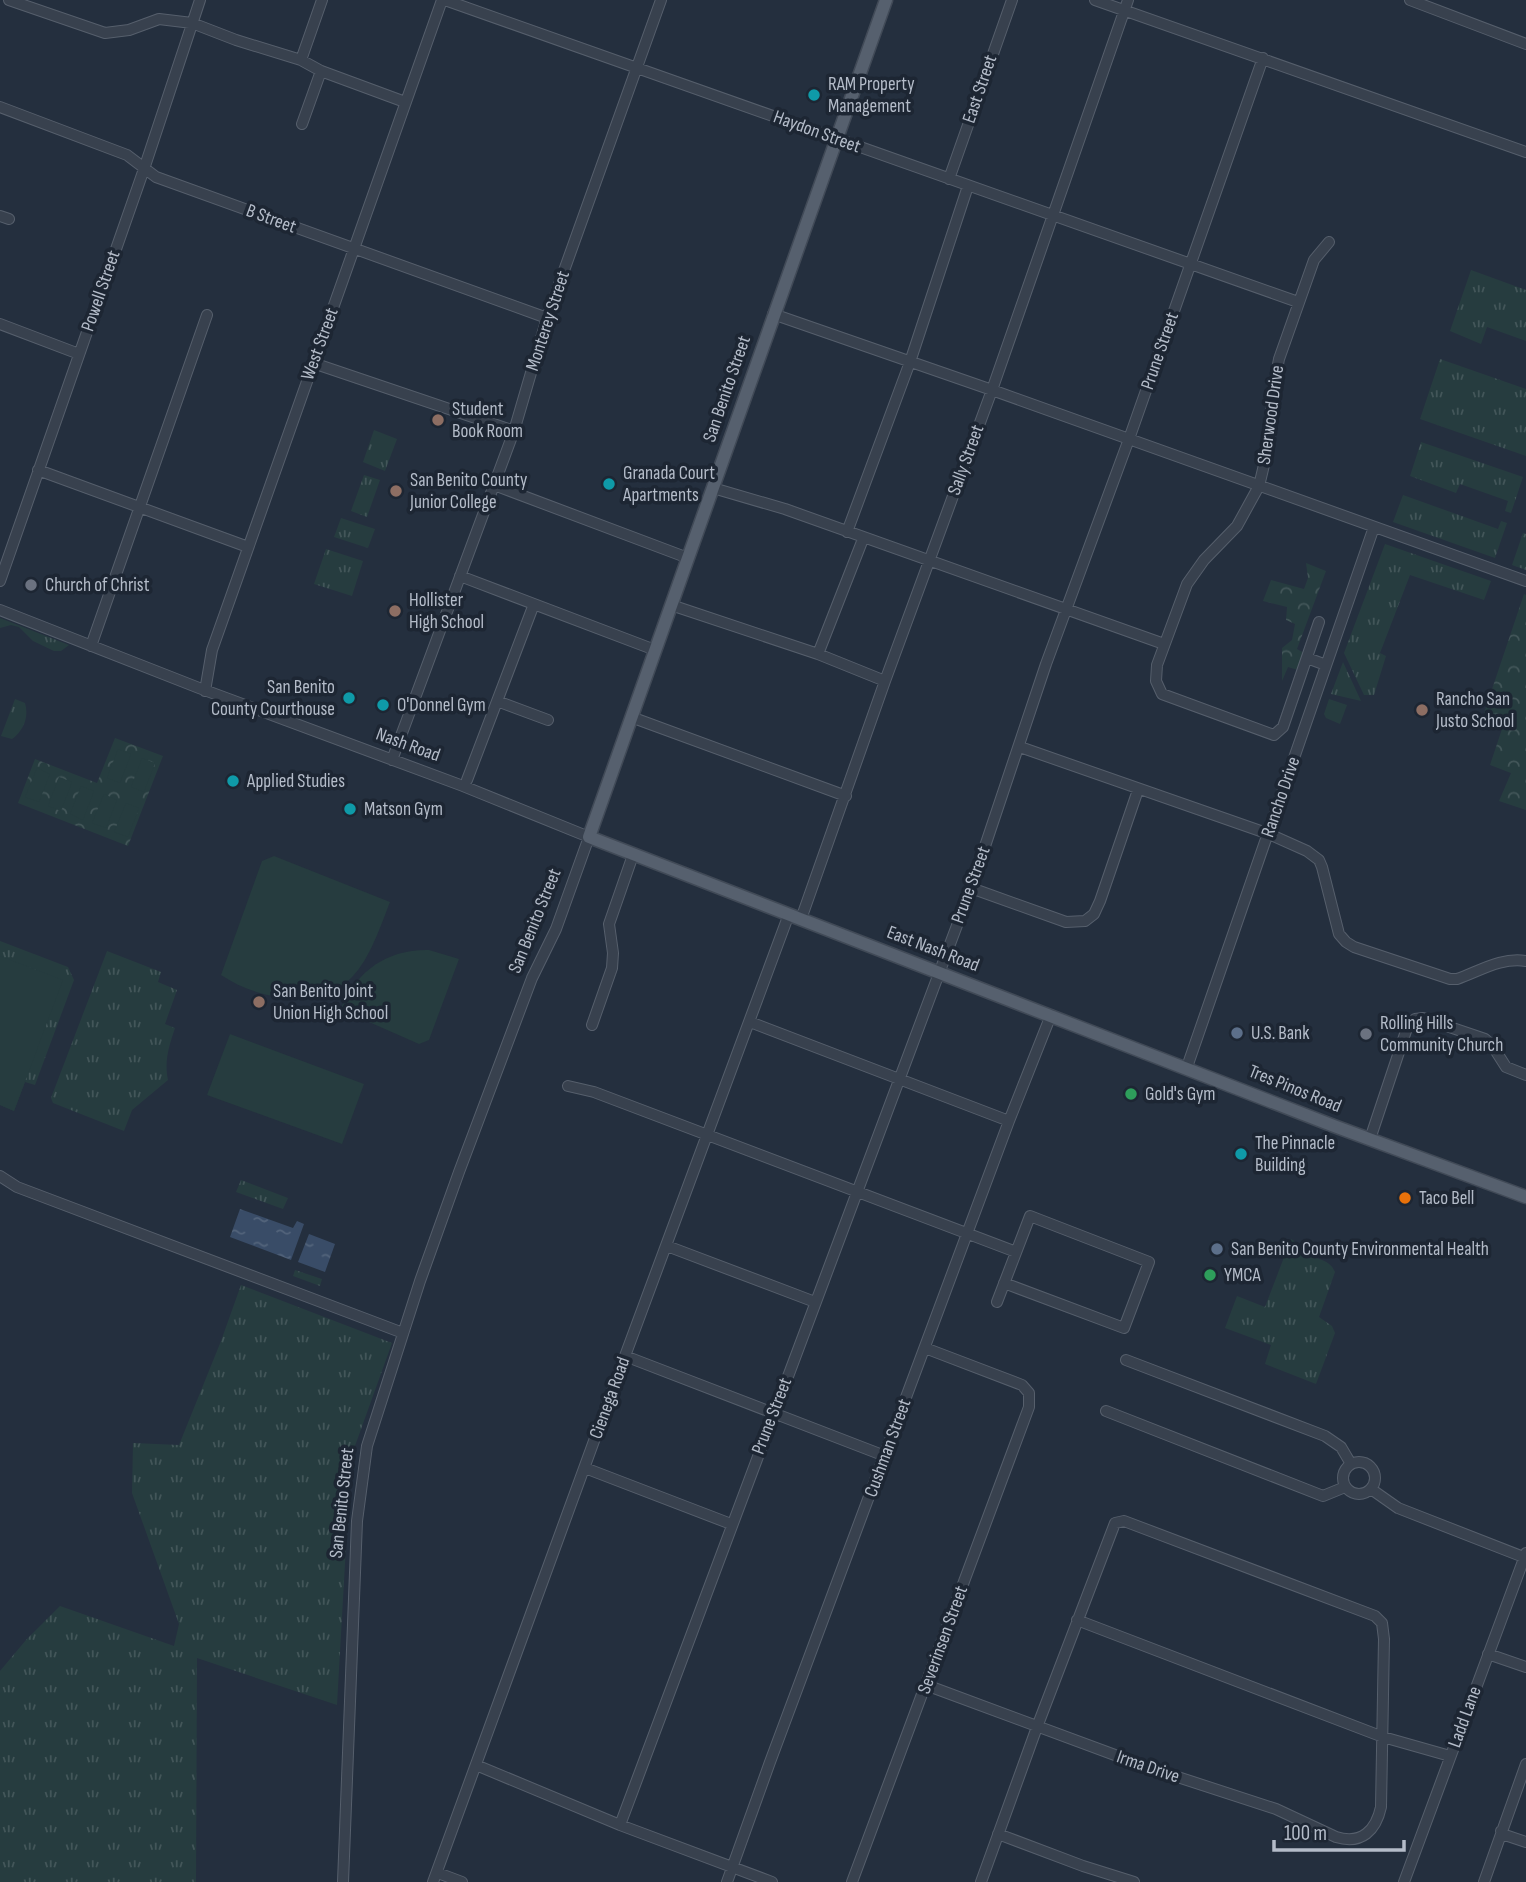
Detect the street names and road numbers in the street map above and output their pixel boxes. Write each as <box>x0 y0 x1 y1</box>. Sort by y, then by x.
street label: East Street <box>958 52 1002 126</box>
street label: Haydon Street <box>770 106 864 158</box>
street label: B Street <box>243 199 299 239</box>
street label: Powell Street <box>76 247 126 335</box>
street label: Monterey Street <box>521 268 575 374</box>
street label: West Street <box>296 304 344 383</box>
street label: Prune Street <box>1136 309 1184 393</box>
street label: San Benito Street <box>698 333 756 445</box>
street label: Sherwood Drive <box>1253 364 1289 466</box>
street label: Sally Street <box>943 422 989 498</box>
street label: Nash Road <box>373 723 443 767</box>
street label: Rancho Drive <box>1256 754 1306 840</box>
street label: Prune Street <box>946 843 996 927</box>
street label: San Benito Street <box>504 865 567 977</box>
street label: East Nash Road <box>884 921 982 977</box>
street label: Tres Pinos Road <box>1245 1060 1345 1118</box>
street label: Cienega Road <box>585 1354 635 1442</box>
street label: Prune Street <box>747 1374 797 1458</box>
street label: Cushman Street <box>860 1396 916 1500</box>
street label: San Benito Street <box>325 1446 359 1559</box>
street label: Severinsen Street <box>913 1583 973 1697</box>
street label: Ladd Lane <box>1443 1683 1487 1751</box>
street label: Irma Drive <box>1114 1746 1182 1788</box>

